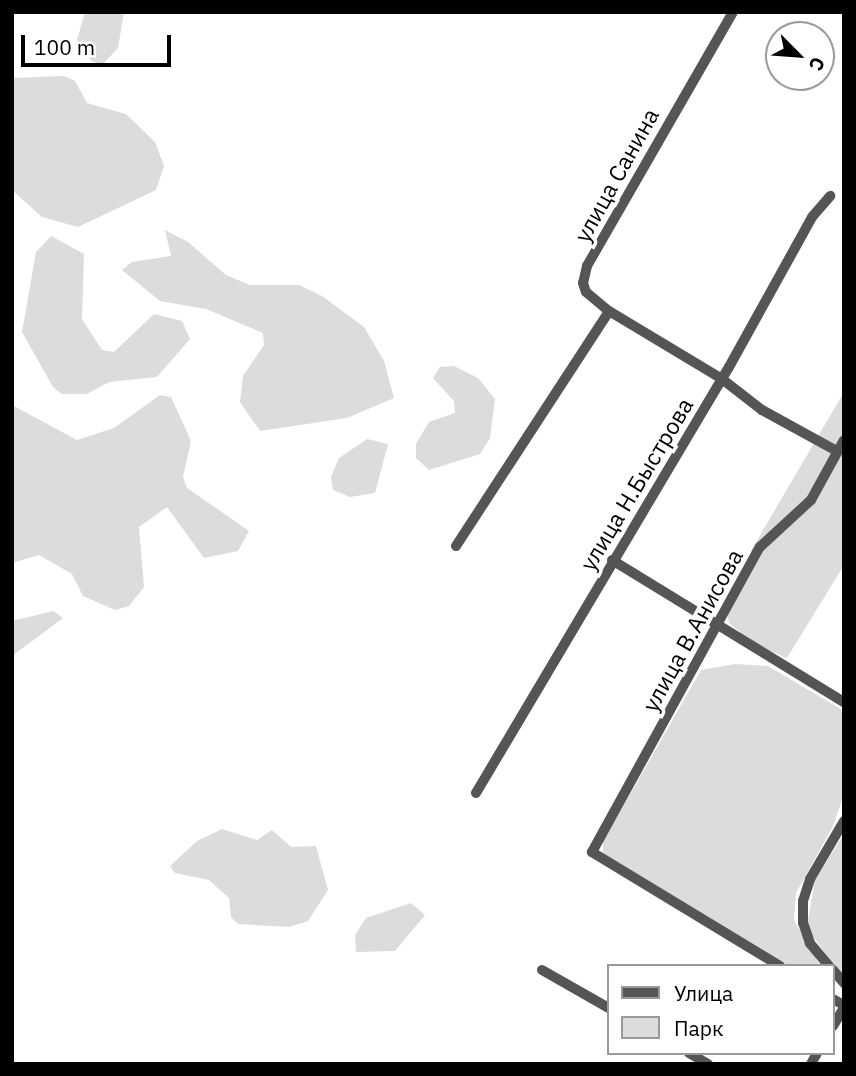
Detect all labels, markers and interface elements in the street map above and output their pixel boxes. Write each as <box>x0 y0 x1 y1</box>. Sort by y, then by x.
scale bar <box>24 21 175 65</box>
north arrow <box>765 21 835 91</box>
text: 100 m <box>34 33 95 61</box>
text: С <box>804 53 831 75</box>
street label: улица Санина <box>568 103 664 247</box>
street label: улица Н.Быстрова <box>574 393 698 575</box>
street label: улица В.Анисова <box>636 544 748 716</box>
legend <box>608 964 835 1055</box>
text: Улица <box>674 979 733 1007</box>
text: Парк <box>674 1014 724 1042</box>

